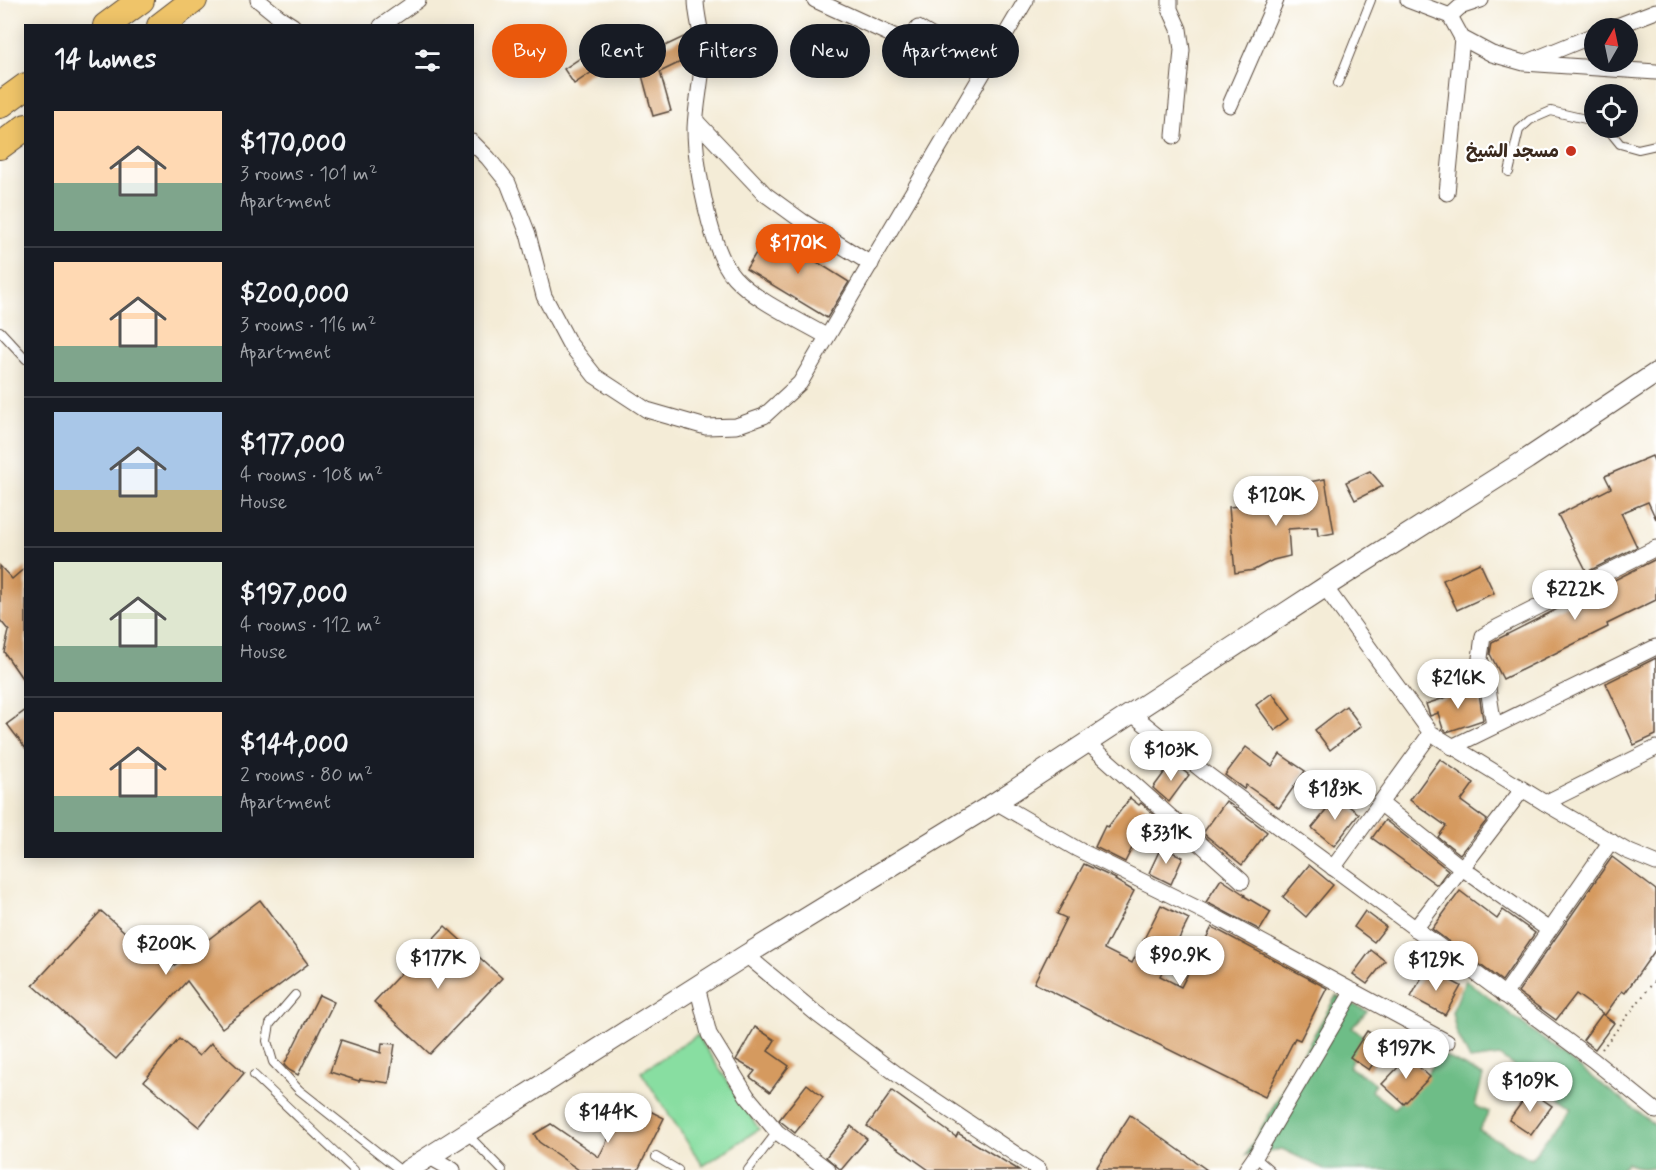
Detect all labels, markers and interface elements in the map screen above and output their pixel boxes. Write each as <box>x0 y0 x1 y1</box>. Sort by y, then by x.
north arrow <box>1584 18 1638 72</box>
map controls <box>1584 18 1638 138</box>
chip: Buy <box>492 24 567 78</box>
chip: Rent <box>579 24 666 78</box>
chip: Filters <box>678 24 778 78</box>
chip: New <box>790 24 870 78</box>
chip: Apartment <box>882 24 1019 78</box>
text: 14 homes <box>54 43 156 77</box>
icon: filters <box>411 44 444 77</box>
button: locate <box>1584 84 1638 138</box>
text: $170,000 <box>240 127 346 161</box>
icon: home <box>102 135 174 207</box>
place label: مسجد الشيخ <box>1466 140 1559 164</box>
marker: مسجد الشيخ <box>1564 144 1578 158</box>
text: 3 rooms · 101 m² <box>240 161 378 188</box>
text: Apartment <box>240 188 331 215</box>
pin: $170K <box>756 224 840 275</box>
text: $170K <box>770 230 826 257</box>
text: $200,000 <box>240 278 349 312</box>
icon: home <box>102 286 174 358</box>
text: 3 rooms · 116 m² <box>240 312 376 339</box>
text: Apartment <box>240 339 331 366</box>
text: $177,000 <box>240 428 345 462</box>
icon: home <box>102 436 174 508</box>
text: 4 rooms · 108 m² <box>240 462 383 489</box>
pin: $120K <box>1234 476 1318 527</box>
text: $120K <box>1247 482 1305 509</box>
text: House <box>240 489 287 516</box>
pin: $222K <box>1533 570 1617 621</box>
text: $222K <box>1546 576 1604 603</box>
text: $197,000 <box>240 578 348 612</box>
icon: home <box>102 586 174 658</box>
text: 4 rooms · 112 m² <box>240 612 381 639</box>
text: House <box>240 639 287 666</box>
pin: $216K <box>1416 659 1500 710</box>
text: $216K <box>1431 665 1485 692</box>
text: $144,000 <box>240 728 349 762</box>
pin: $103K <box>1129 731 1213 782</box>
icon: home <box>102 736 174 808</box>
text: $103K <box>1144 737 1198 764</box>
text: 2 rooms · 80 m² <box>240 762 373 789</box>
pin: $183K <box>1293 770 1377 821</box>
text: $183K <box>1308 776 1362 803</box>
text: Apartment <box>240 789 331 816</box>
pin: $331K <box>1124 814 1208 865</box>
text: $331K <box>1140 820 1192 847</box>
pin: $200K <box>124 925 208 976</box>
text: $200K <box>136 931 196 958</box>
pin: $90.9K <box>1131 936 1229 987</box>
pin: $177K <box>396 939 480 990</box>
pin: $129K <box>1394 941 1478 992</box>
text: $90.9K <box>1149 942 1211 969</box>
text: $177K <box>410 945 466 972</box>
text: $129K <box>1408 947 1464 974</box>
pin: $197K <box>1364 1029 1448 1080</box>
text: $197K <box>1377 1035 1435 1062</box>
pin: $109K <box>1488 1062 1572 1113</box>
text: $109K <box>1502 1068 1558 1095</box>
pin: $144K <box>566 1093 650 1144</box>
text: $144K <box>579 1099 637 1126</box>

